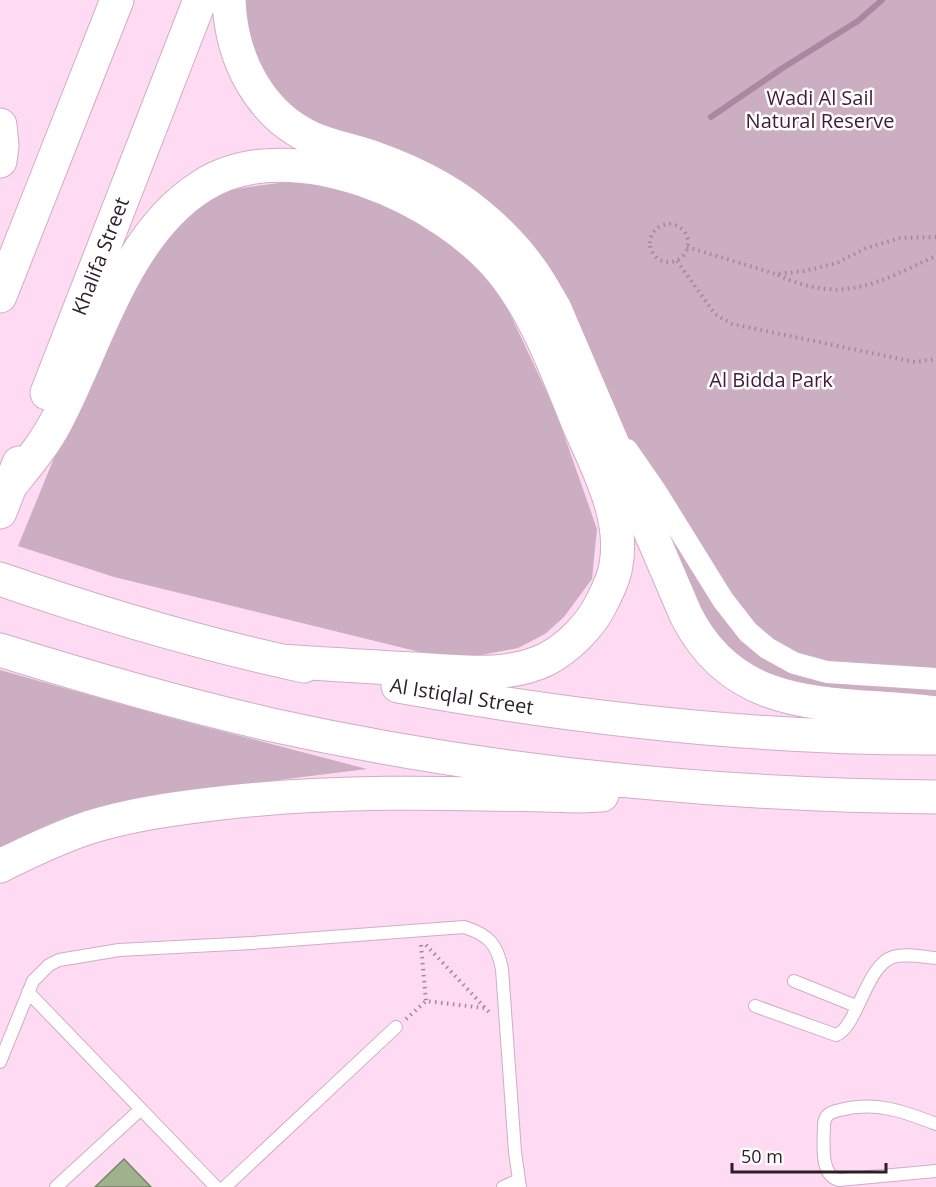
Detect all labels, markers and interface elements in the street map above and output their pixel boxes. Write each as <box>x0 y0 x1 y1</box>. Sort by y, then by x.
park label: Wadi Al Sail Natural Reserve <box>746 84 894 134</box>
street label: Khalifa Street <box>65 193 135 319</box>
park label: Al Bidda Park <box>709 366 833 393</box>
street label: Al Istiqlal Street <box>388 671 536 721</box>
scale bar <box>732 1136 886 1174</box>
text: 50 m <box>741 1144 783 1168</box>

